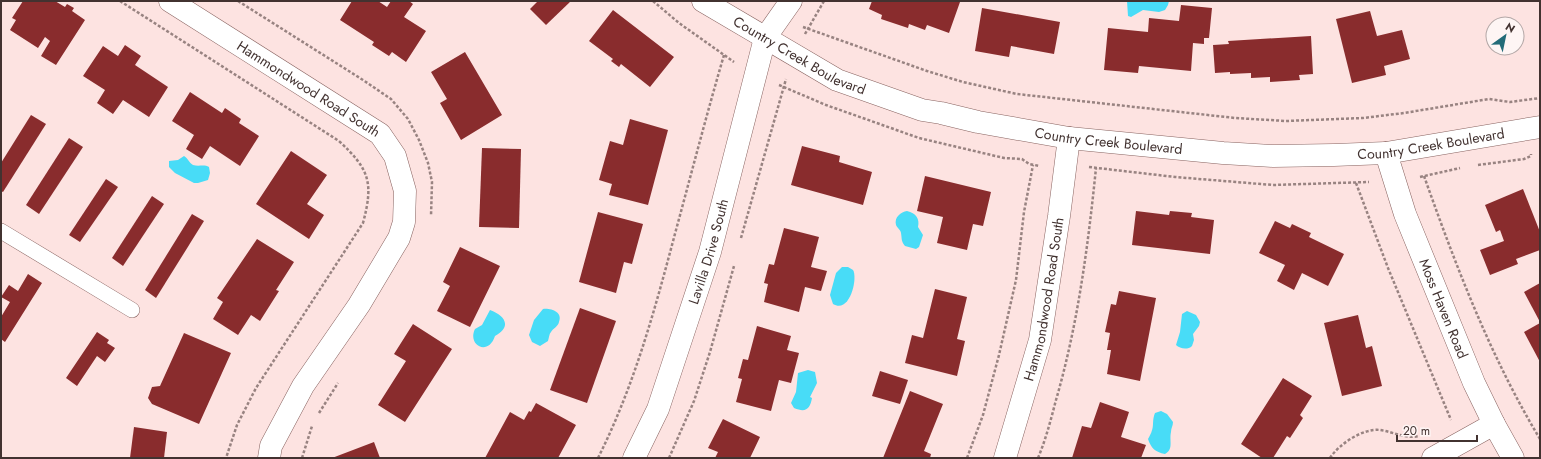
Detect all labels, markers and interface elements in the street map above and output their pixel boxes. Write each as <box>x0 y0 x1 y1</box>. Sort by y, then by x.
street label: Country Creek Boulevard <box>729 11 868 99</box>
north arrow <box>1485 16 1525 56</box>
text: N <box>1502 19 1518 37</box>
street label: Hammondwood Road South <box>233 36 384 142</box>
street label: Country Creek Boulevard <box>1033 122 1183 159</box>
street label: Country Creek Boulevard <box>1357 123 1506 164</box>
street label: Lavilla Drive South <box>683 197 733 307</box>
street label: Hammondwood Road South <box>1018 216 1069 383</box>
street label: Moss Haven Road <box>1414 256 1473 361</box>
scale bar <box>1397 417 1477 443</box>
text: 20 m <box>1403 422 1430 440</box>

